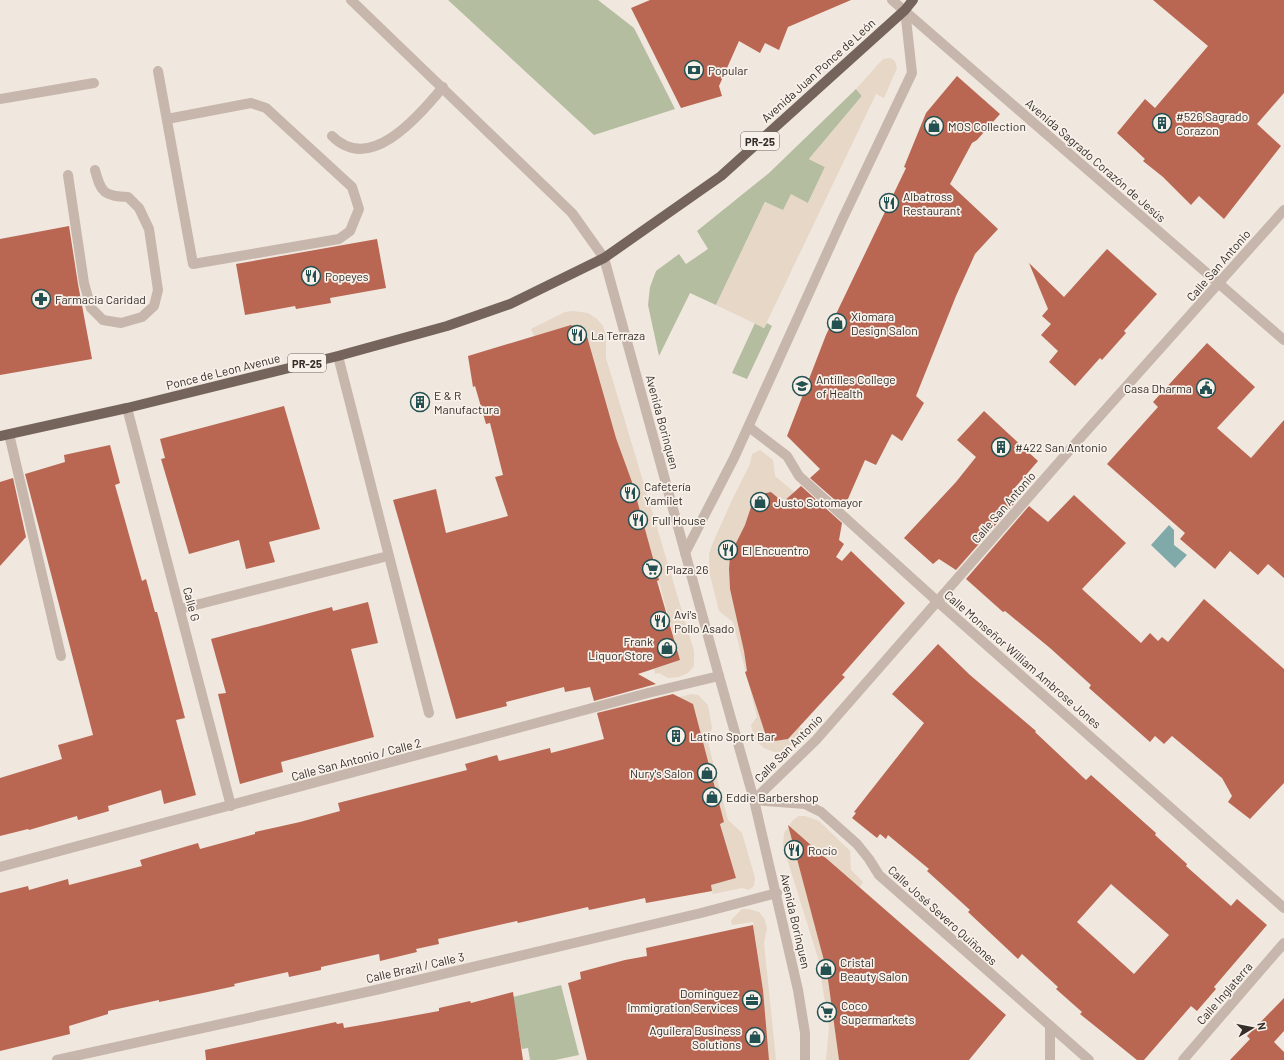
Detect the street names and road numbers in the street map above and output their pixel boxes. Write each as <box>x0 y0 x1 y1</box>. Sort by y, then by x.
street label: Avenida Juan Ponce de León <box>758 15 878 125</box>
street label: Avenida Sagrado Corazón de Jesús <box>1023 96 1169 225</box>
road number: PR-25 <box>741 132 779 150</box>
street label: Calle San Antonio <box>1183 226 1253 304</box>
street label: Ponce de Leon Avenue <box>165 350 281 392</box>
road number: PR-25 <box>288 354 326 372</box>
street label: Avenida Borinquen <box>644 373 682 471</box>
street label: Calle San Antonio <box>968 468 1038 546</box>
street label: Calle G <box>181 585 203 623</box>
street label: Calle Monseñor William Ambrose Jones <box>942 587 1104 731</box>
street label: Calle San Antonio <box>751 711 825 785</box>
street label: Calle San Antonio / Calle 2 <box>290 735 422 783</box>
street label: Calle José Severo Quiñones <box>886 862 1001 968</box>
street label: Avenida Borinquen <box>778 872 814 970</box>
street label: Calle Brazil / Calle 3 <box>365 949 465 985</box>
street label: Calle Inglaterra <box>1193 959 1255 1027</box>

